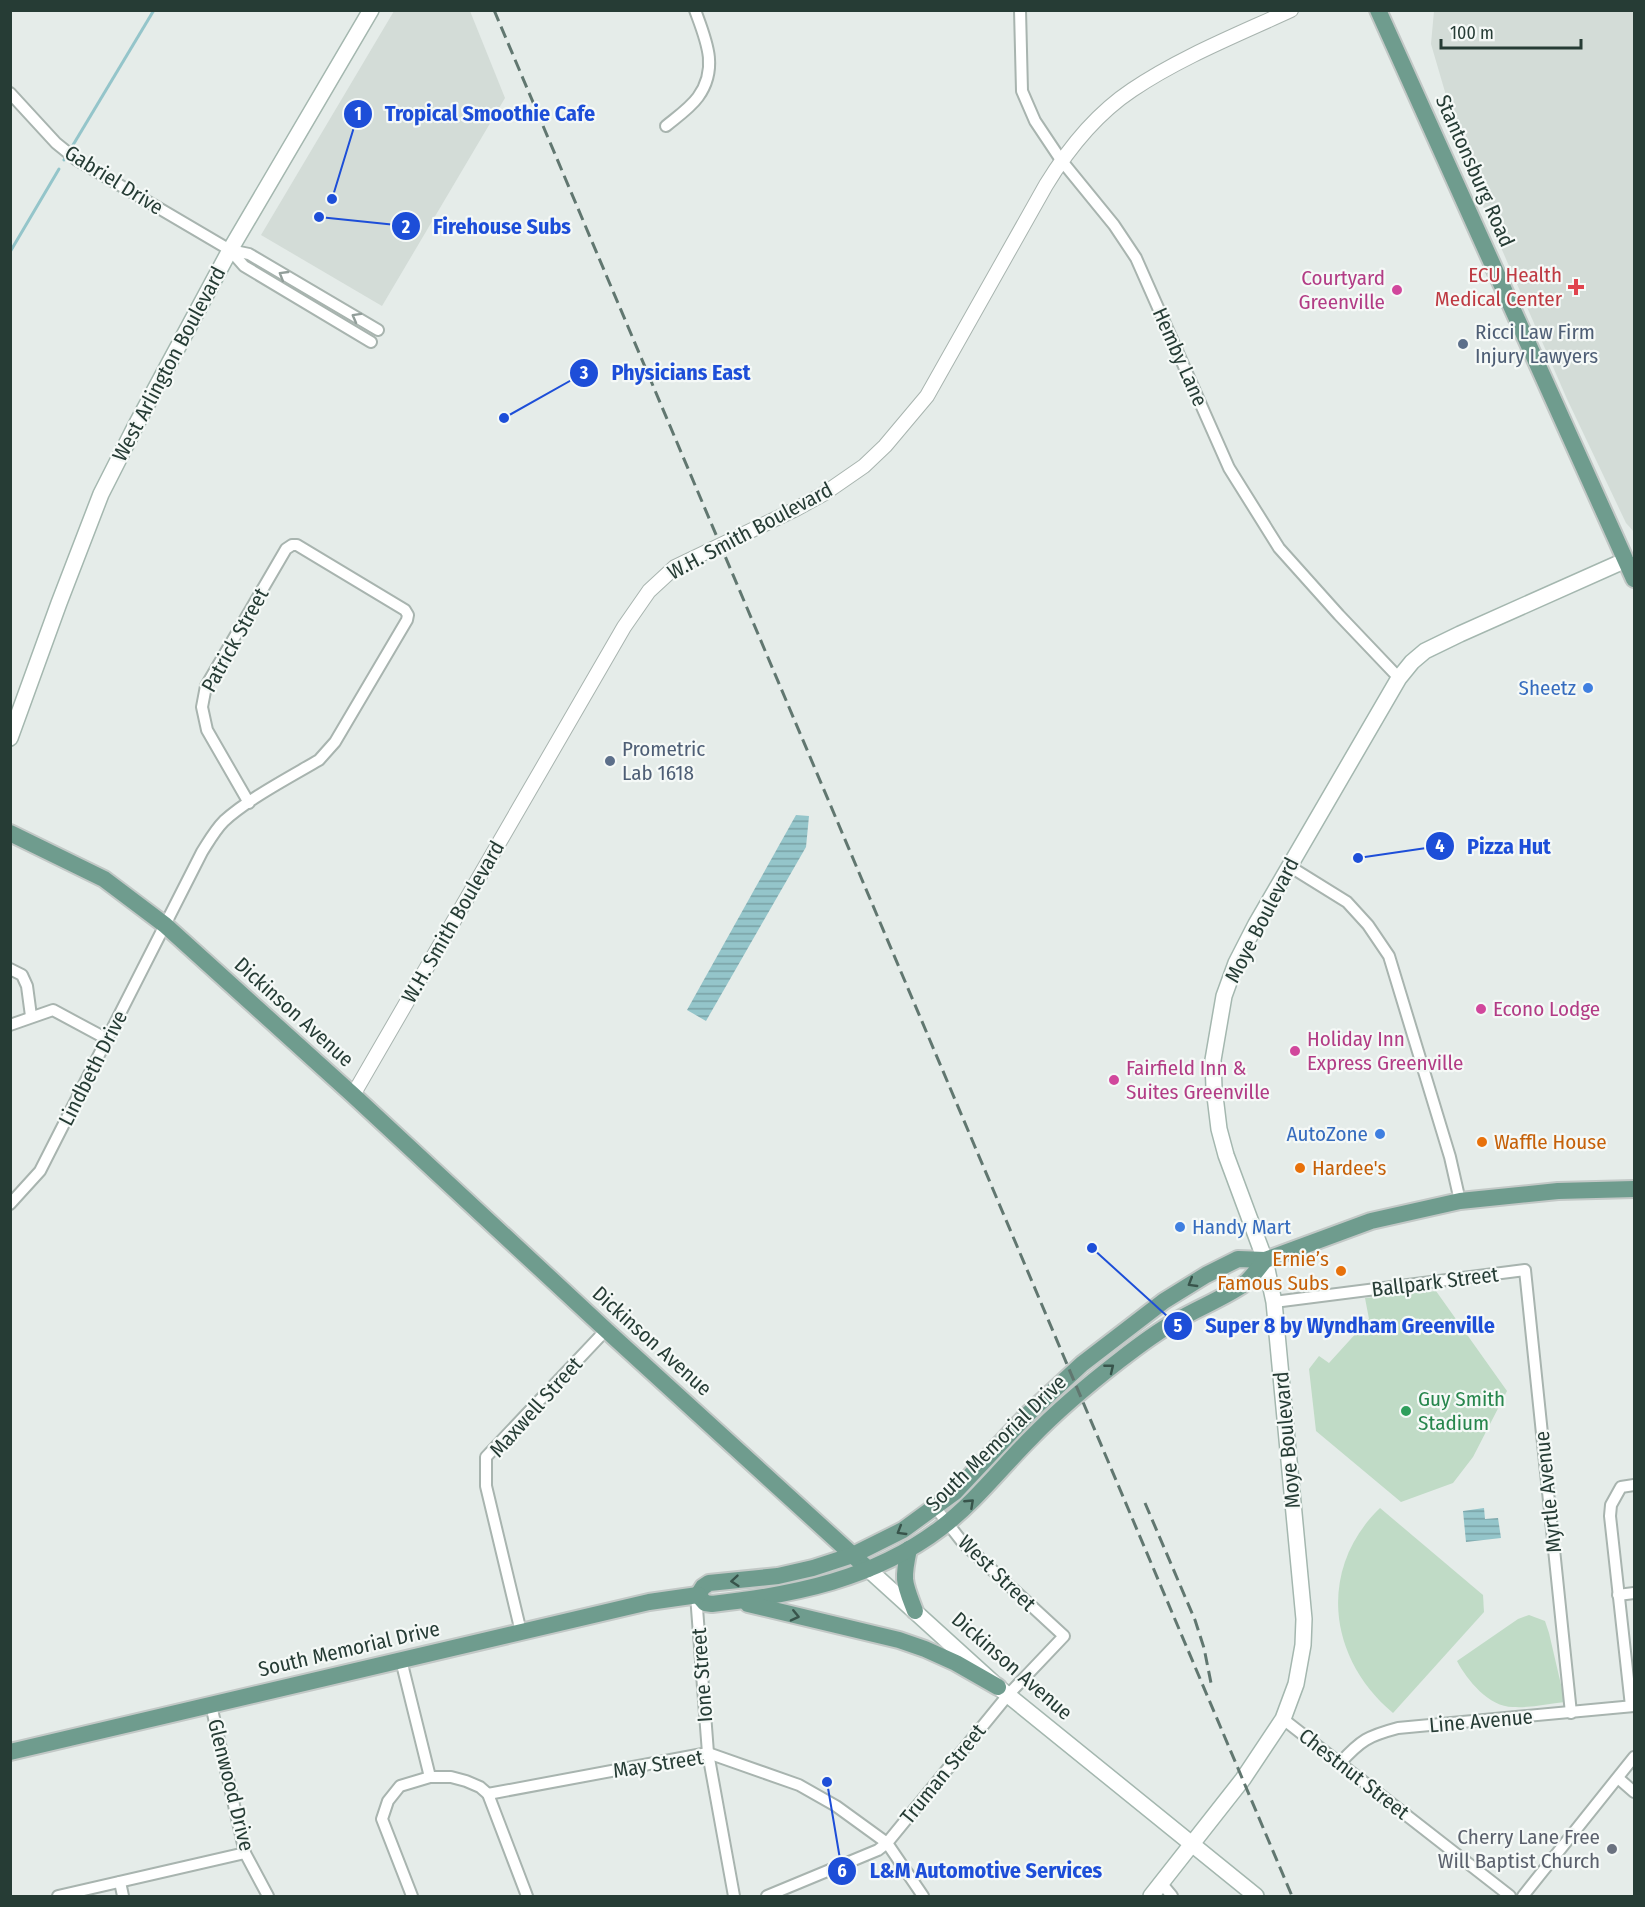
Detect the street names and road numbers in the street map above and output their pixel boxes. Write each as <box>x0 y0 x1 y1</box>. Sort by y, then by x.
street label: Stantonsburg Road <box>1430 91 1520 251</box>
street label: Gabriel Drive <box>60 139 168 221</box>
street label: West Arlington Boulevard <box>107 262 231 466</box>
street label: Hemby Lane <box>1147 304 1213 410</box>
street label: W.H. Smith Boulevard <box>663 477 837 585</box>
street label: Patrick Street <box>196 583 274 697</box>
street label: W.H. Smith Boulevard <box>396 836 510 1008</box>
street label: Moye Boulevard <box>1219 853 1305 987</box>
street label: Dickinson Avenue <box>229 952 359 1072</box>
street label: Lindbeth Drive <box>53 1006 133 1130</box>
street label: Ballpark Street <box>1370 1261 1500 1303</box>
street label: Dickinson Avenue <box>587 1281 717 1401</box>
street label: Maxwell Street <box>484 1351 588 1463</box>
street label: South Memorial Drive <box>920 1369 1072 1517</box>
street label: Moye Boulevard <box>1268 1371 1306 1509</box>
street label: Myrtle Avenue <box>1529 1430 1567 1554</box>
street label: West Street <box>953 1530 1041 1617</box>
street label: Dickinson Avenue <box>946 1606 1078 1726</box>
street label: South Memorial Drive <box>256 1615 442 1683</box>
street label: Ione Street <box>686 1627 718 1723</box>
street label: Line Avenue <box>1428 1704 1534 1738</box>
street label: Glenwood Drive <box>202 1716 260 1854</box>
street label: Truman Street <box>895 1719 991 1829</box>
street label: Chestnut Street <box>1294 1723 1415 1825</box>
street label: May Street <box>611 1744 705 1784</box>

